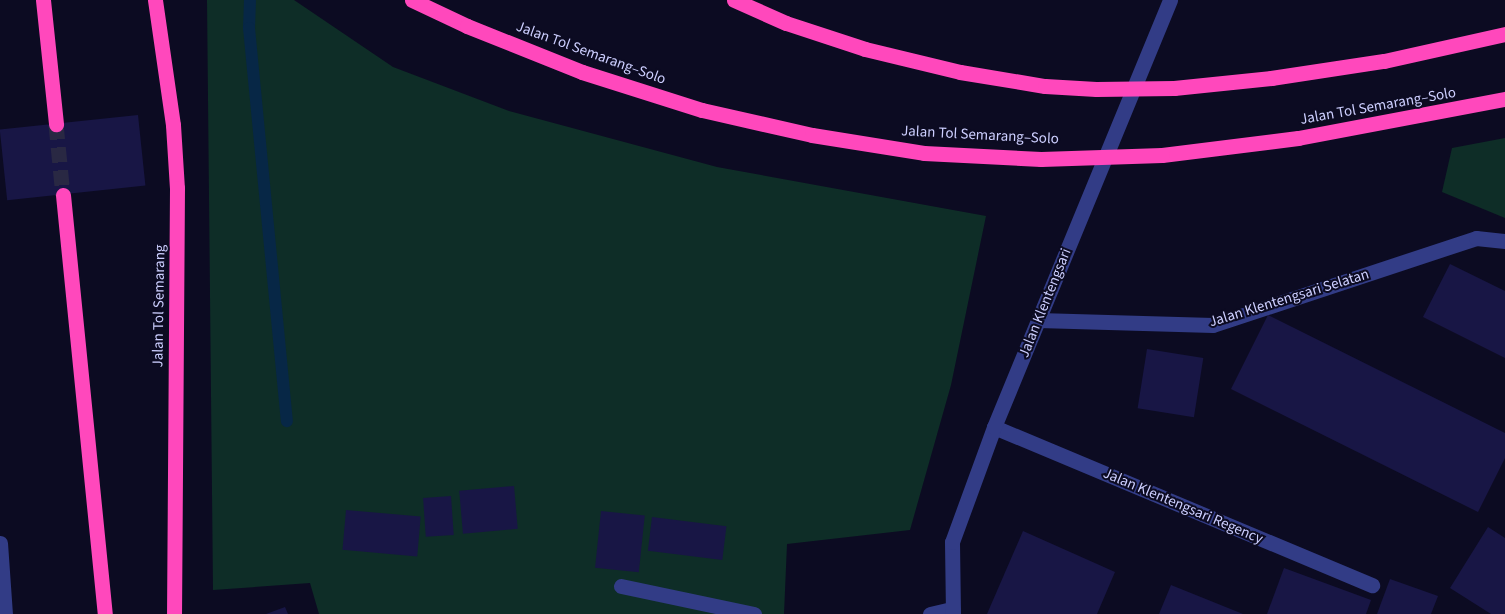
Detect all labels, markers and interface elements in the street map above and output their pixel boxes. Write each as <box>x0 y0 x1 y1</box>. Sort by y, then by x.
street label: Jalan Tol Semarang–Solo <box>514 18 668 88</box>
street label: Jalan Tol Semarang–Solo <box>1299 83 1457 129</box>
street label: Jalan Tol Semarang–Solo <box>901 122 1059 148</box>
street label: Jalan Tol Semarang <box>149 244 169 368</box>
street label: Jalan Klentengsari <box>1015 246 1075 360</box>
street label: Jalan Klentengsari Selatan <box>1207 265 1371 331</box>
street label: Jalan Klentengsari Regency <box>1100 464 1266 548</box>

